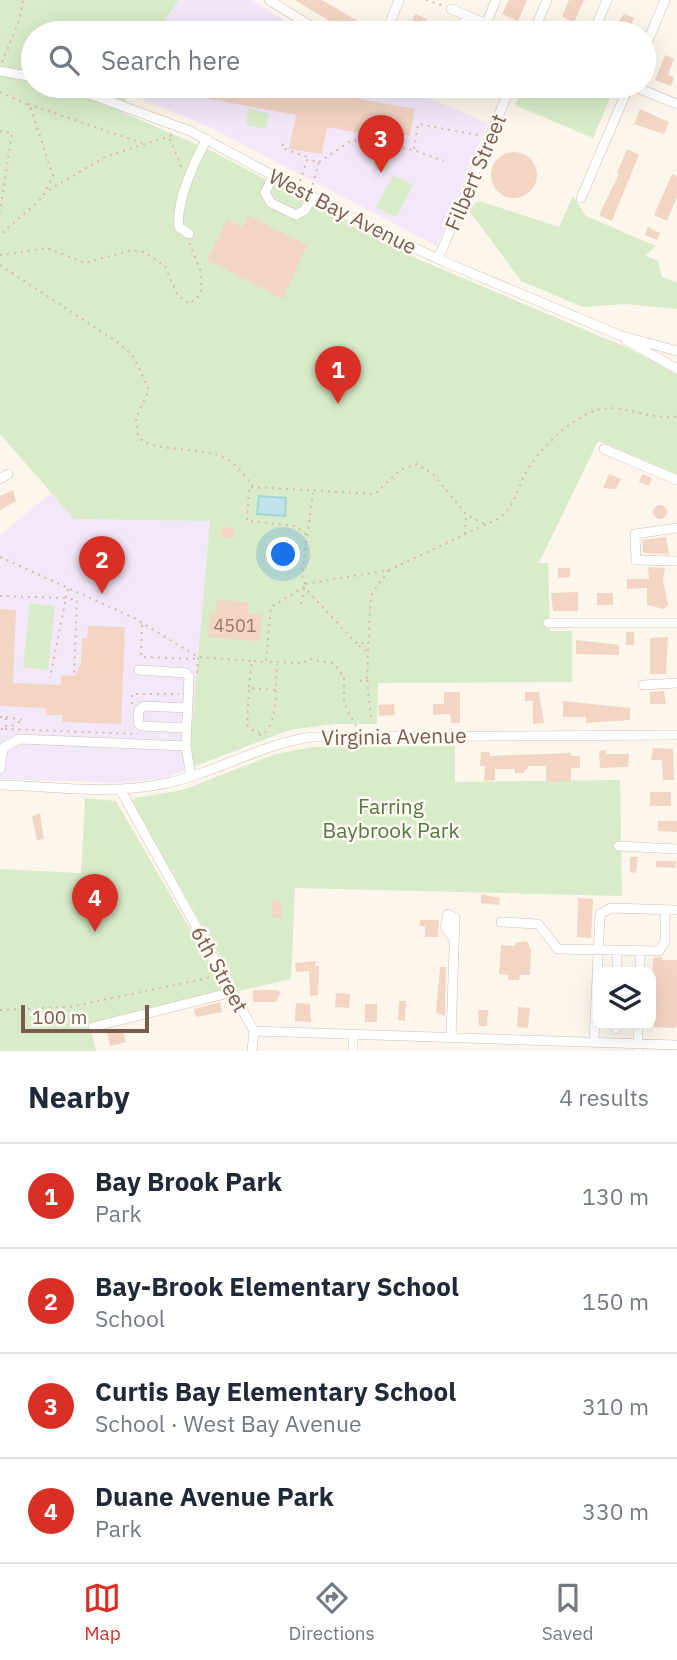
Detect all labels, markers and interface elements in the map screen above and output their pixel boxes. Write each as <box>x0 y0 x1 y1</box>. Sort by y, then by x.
search box <box>21 21 656 98</box>
icon: search <box>45 41 83 79</box>
text: Search here <box>101 43 240 77</box>
street label: Filbert Street <box>438 109 512 235</box>
pin: 3 <box>358 115 404 173</box>
street label: West Bay Avenue <box>264 162 422 260</box>
pin: 1 <box>315 346 361 404</box>
pin: 2 <box>79 536 125 594</box>
your location <box>266 537 300 571</box>
house number: 4501 <box>213 614 257 637</box>
street label: Virginia Avenue <box>321 721 467 751</box>
park label: Farring Baybrook Park <box>322 792 460 844</box>
pin: 4 <box>72 874 118 932</box>
street label: 6th Street <box>185 921 255 1017</box>
map controls <box>593 967 656 1030</box>
button: layers <box>593 967 656 1030</box>
scale bar <box>21 1002 149 1034</box>
text: 100 m <box>32 1005 87 1029</box>
text: Nearby <box>28 1077 130 1116</box>
text: 4 results <box>559 1082 649 1112</box>
text: Bay Brook Park <box>95 1164 282 1198</box>
text: 1 <box>44 1181 58 1211</box>
text: 130 m <box>582 1181 649 1211</box>
text: Park <box>95 1198 142 1228</box>
text: Bay-Brook Elementary School <box>95 1269 459 1303</box>
text: 2 <box>44 1286 58 1316</box>
text: 150 m <box>582 1286 649 1316</box>
text: School <box>95 1303 165 1333</box>
text: Curtis Bay Elementary School <box>95 1374 456 1408</box>
text: 3 <box>44 1391 58 1421</box>
text: 310 m <box>582 1391 649 1421</box>
text: School · West Bay Avenue <box>95 1408 362 1438</box>
text: Duane Avenue Park <box>95 1479 334 1513</box>
text: 4 <box>44 1496 58 1526</box>
text: 330 m <box>582 1496 649 1526</box>
text: Park <box>95 1513 142 1543</box>
tab: Map <box>83 1579 121 1645</box>
tab: Directions <box>288 1579 375 1645</box>
tab: Saved <box>542 1579 594 1645</box>

